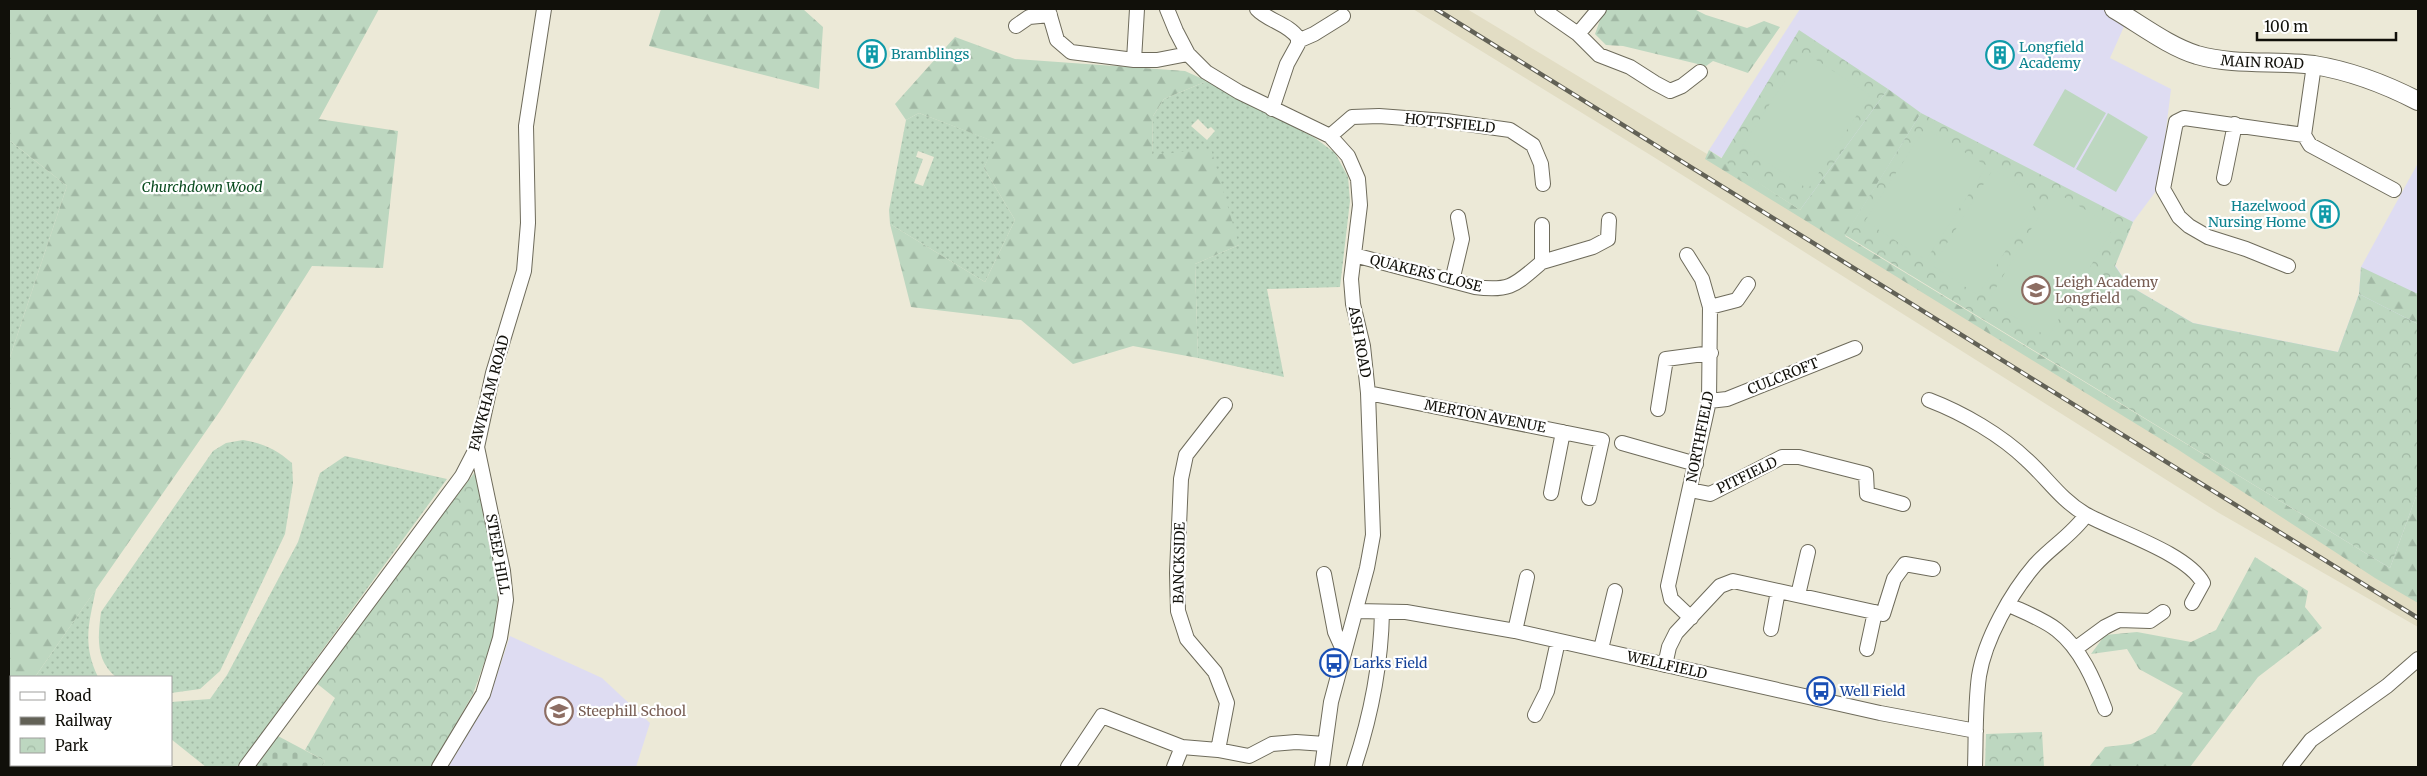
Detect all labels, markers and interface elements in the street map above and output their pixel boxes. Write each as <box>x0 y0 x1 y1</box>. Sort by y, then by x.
scale bar <box>2257 10 2396 42</box>
text: 100 m <box>2264 17 2308 36</box>
place label: Longfield Academy <box>2018 38 2084 72</box>
building icon: Bramblings <box>857 39 887 69</box>
building icon: Longfield Academy <box>1985 40 2015 70</box>
place label: Bramblings <box>891 45 969 63</box>
street label: MAIN ROAD <box>2220 51 2305 73</box>
street label: HOTTSFIELD <box>1404 109 1497 137</box>
park label: Churchdown Wood <box>142 178 262 196</box>
place label: Hazelwood Nursing Home <box>2208 197 2307 231</box>
building icon: Hazelwood Nursing Home <box>2310 199 2340 229</box>
street label: QUAKERS CLOSE <box>1368 250 1484 296</box>
place label: Leigh Academy Longfield <box>2055 273 2159 307</box>
school or university icon: Leigh Academy Longfield <box>2021 275 2051 305</box>
street label: ASH ROAD <box>1345 304 1375 380</box>
street label: FAWKHAM ROAD <box>465 333 513 453</box>
street label: CULCROFT <box>1745 353 1822 398</box>
street label: NORTHFIELD <box>1682 389 1718 484</box>
street label: MERTON AVENUE <box>1423 395 1547 437</box>
street label: PITFIELD <box>1714 452 1781 497</box>
street label: STEEP HILL <box>482 512 514 596</box>
street label: BANCKSIDE <box>1169 522 1189 604</box>
street label: WELLFIELD <box>1624 647 1709 683</box>
bus stop icon: Larks Field <box>1319 648 1349 678</box>
place label: Larks Field <box>1353 654 1428 672</box>
legend <box>10 676 172 766</box>
bus stop icon: Well Field <box>1806 676 1836 706</box>
place label: Well Field <box>1839 682 1906 700</box>
text: Road <box>55 686 91 705</box>
school or university icon: Steephill School <box>544 696 574 726</box>
place label: Steephill School <box>578 702 687 720</box>
text: Railway <box>55 711 112 730</box>
text: Park <box>55 736 89 755</box>

